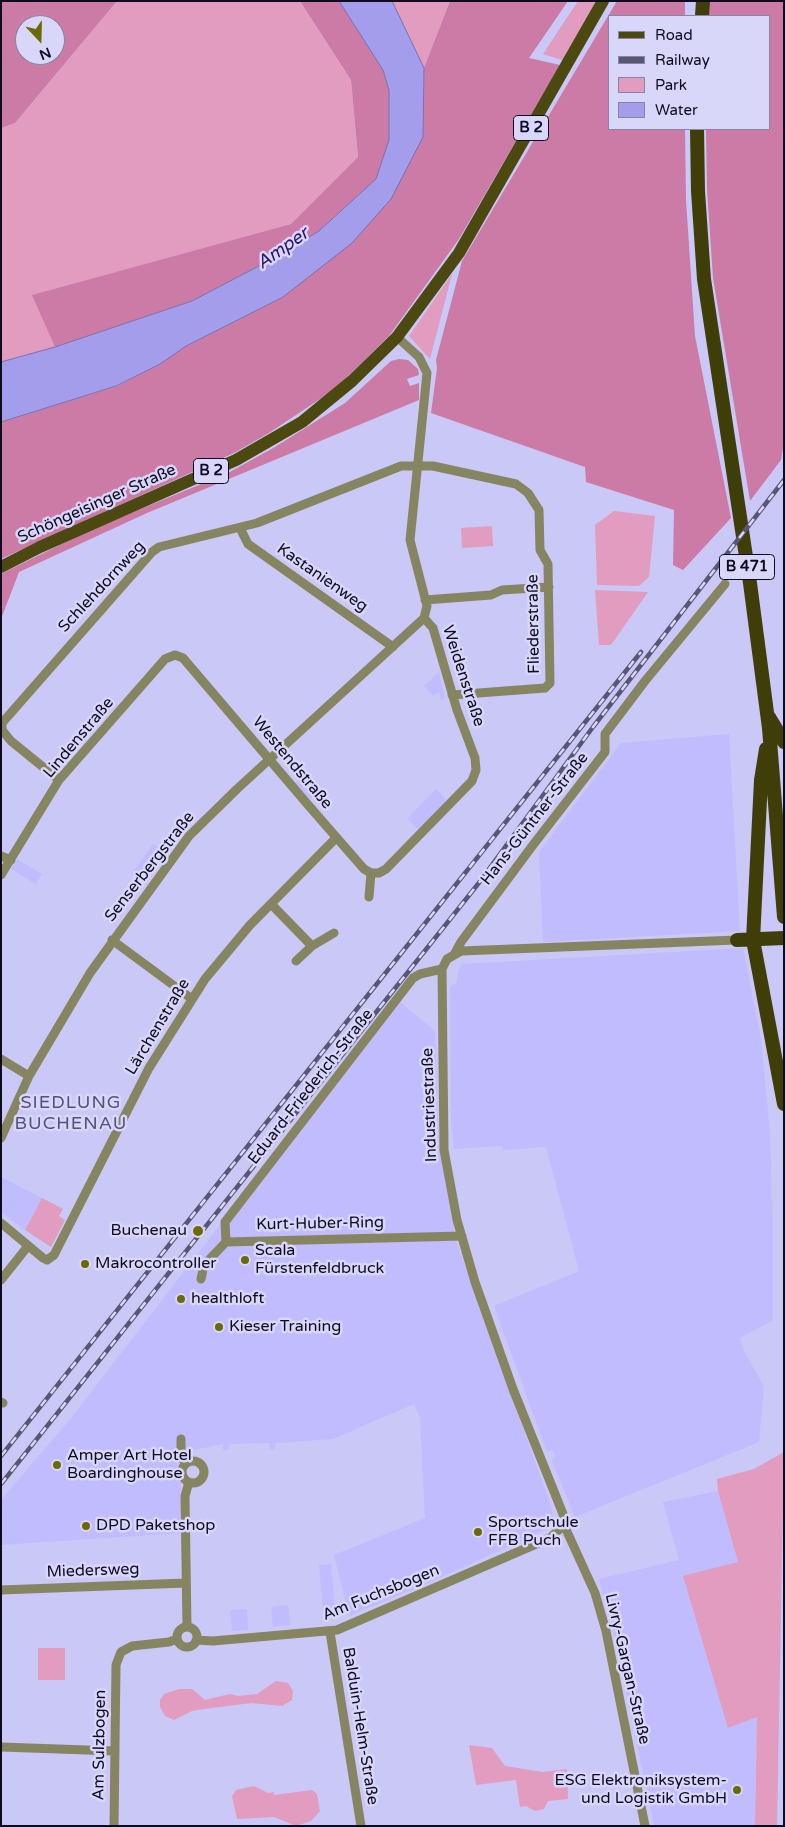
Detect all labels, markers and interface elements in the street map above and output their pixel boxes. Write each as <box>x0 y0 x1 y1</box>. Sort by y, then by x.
north arrow <box>15 15 65 65</box>
legend <box>608 15 770 130</box>
text: Road <box>655 26 693 44</box>
text: N <box>37 44 53 63</box>
text: Railway <box>655 51 710 69</box>
text: Park <box>655 76 687 94</box>
text: Water <box>655 101 698 119</box>
road number: B 2 <box>514 116 548 140</box>
water label: Amper <box>253 223 313 275</box>
road number: B 2 <box>194 458 228 484</box>
street label: Schöngeisinger Straße <box>15 460 179 548</box>
street label: Schlehdornweg <box>55 537 149 637</box>
street label: Kastanienweg <box>273 540 371 616</box>
road number: B 471 <box>720 554 774 580</box>
street label: Fliederstraße <box>524 574 544 674</box>
street label: Weidenstraße <box>438 623 488 729</box>
street label: Lindenstraße <box>40 694 118 782</box>
street label: Westendstraße <box>248 713 336 813</box>
street label: Hans-Güntner-Straße <box>477 749 593 889</box>
street label: Senserbergstraße <box>101 808 199 926</box>
street label: Lärchenstraße <box>122 975 194 1079</box>
street label: Eduard-Friederich-Straße <box>244 1005 378 1169</box>
street label: Industriestraße <box>418 1047 442 1163</box>
district label: SIEDLUNG BUCHENAU <box>14 1092 128 1134</box>
street label: Kurt-Huber-Ring <box>256 1213 384 1235</box>
place label: Buchenau <box>111 1221 187 1241</box>
marker: Buchenau <box>191 1224 205 1238</box>
place label: Scala Fürstenfeldbruck <box>255 1241 384 1279</box>
place label: Makrocontroller <box>95 1254 216 1274</box>
marker: Scala Fürstenfeldbruck <box>239 1254 251 1266</box>
marker: Makrocontroller <box>79 1258 91 1270</box>
place label: healthloft <box>191 1289 264 1309</box>
marker: healthloft <box>175 1293 187 1305</box>
place label: Kieser Training <box>229 1317 341 1337</box>
marker: Kieser Training <box>213 1321 225 1333</box>
place label: Amper Art Hotel Boardinghouse <box>67 1446 192 1484</box>
marker: Amper Art Hotel Boardinghouse <box>51 1459 63 1471</box>
place label: Sportschule FFB Puch <box>488 1513 578 1551</box>
place label: DPD Paketshop <box>96 1516 215 1536</box>
marker: DPD Paketshop <box>80 1520 92 1532</box>
marker: Sportschule FFB Puch <box>472 1526 484 1538</box>
street label: Miedersweg <box>46 1560 140 1582</box>
street label: Am Fuchsbogen <box>320 1561 442 1625</box>
street label: Livry-Gargan-Straße <box>600 1592 654 1746</box>
street label: Balduin-Helm-Straße <box>338 1646 382 1806</box>
street label: Am Sulzbogen <box>89 1689 111 1801</box>
place label: ESG Elektroniksystem- und Logistik GmbH <box>555 1771 727 1809</box>
marker: ESG Elektroniksystem- und Logistik GmbH <box>731 1784 743 1796</box>

